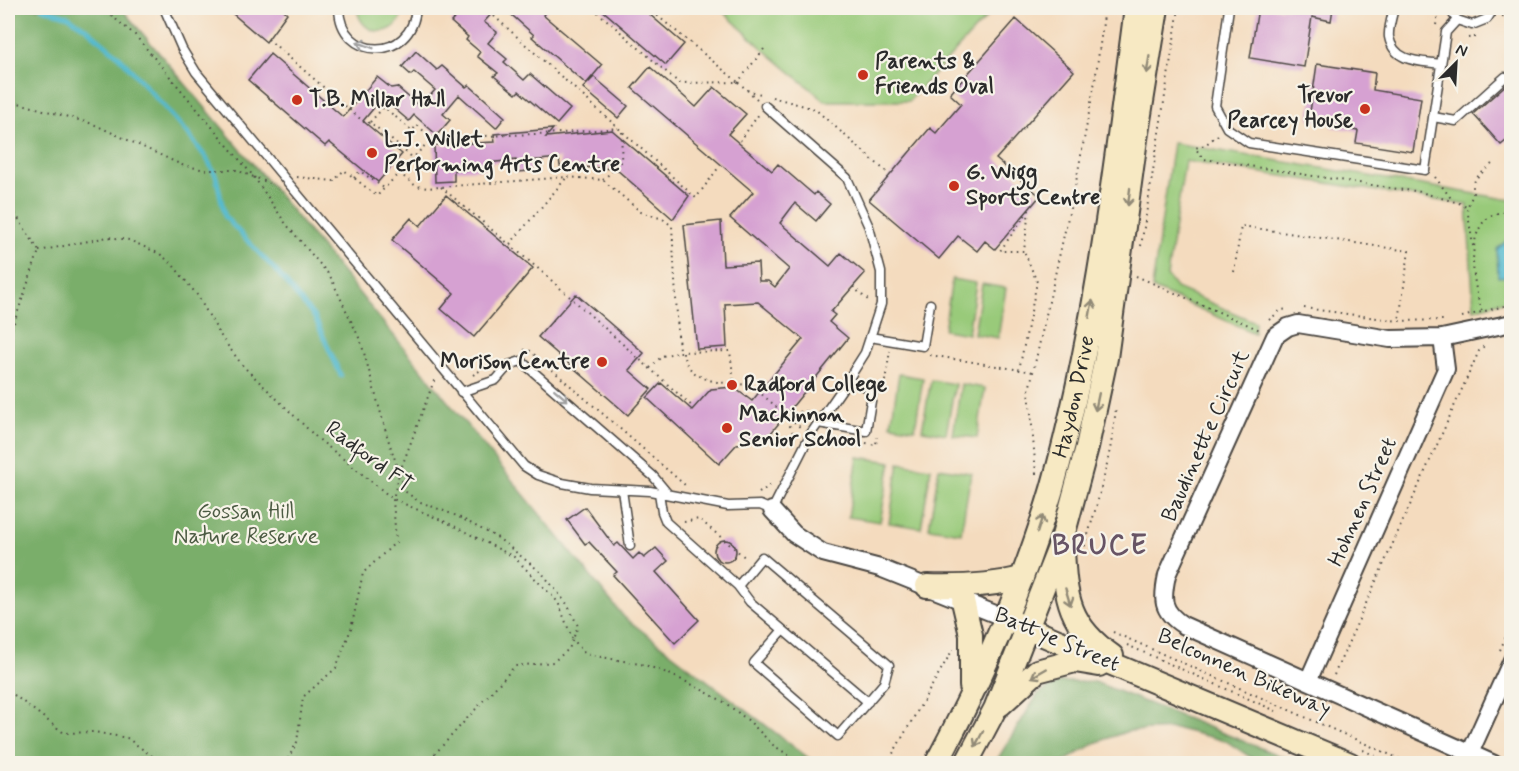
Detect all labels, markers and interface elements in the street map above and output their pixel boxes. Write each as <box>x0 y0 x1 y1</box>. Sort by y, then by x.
north arrow <box>1426 33 1486 93</box>
one-way arrow <box>357 39 375 50</box>
text: N <box>1452 39 1471 62</box>
place label: Parents & Friends Oval <box>875 48 994 101</box>
one-way arrow <box>1143 55 1154 75</box>
marker: Parents & Friends Oval <box>856 68 870 82</box>
place label: Trevor Pearcey House <box>1227 82 1354 136</box>
place label: T.B. Millar Hall <box>309 86 446 114</box>
marker: T.B. Millar Hall <box>290 93 304 107</box>
marker: Trevor Pearcey House <box>1358 102 1372 116</box>
place label: L.J. Willet Performing Arts Centre <box>384 126 620 181</box>
marker: L.J. Willet Performing Arts Centre <box>365 146 379 160</box>
place label: G. Wigg Sports Centre <box>966 159 1100 212</box>
marker: G. Wigg Sports Centre <box>947 179 961 193</box>
one-way arrow <box>1123 187 1134 207</box>
one-way arrow <box>1086 300 1097 320</box>
street label: Haydon Drive <box>1047 333 1101 461</box>
street label: Baudinette Circuit <box>1156 346 1256 526</box>
place label: Morison Centre <box>440 348 590 376</box>
marker: Morison Centre <box>595 355 609 369</box>
place label: Radford College <box>744 371 888 402</box>
marker: Radford College <box>725 378 739 392</box>
one-way arrow <box>553 388 568 402</box>
one-way arrow <box>1090 393 1102 412</box>
place label: Mackinnon Senior School <box>739 401 861 454</box>
street label: Radford FT <box>319 415 418 501</box>
marker: Mackinnon Senior School <box>720 421 734 435</box>
street label: Hohnen Street <box>1322 433 1404 571</box>
park label: Gossan Hill Nature Reserve <box>174 498 318 551</box>
one-way arrow <box>1035 515 1046 534</box>
district label: BRUCE <box>1052 528 1148 565</box>
one-way arrow <box>1063 587 1074 606</box>
street label: Battye Street <box>990 601 1124 679</box>
street label: Belconnen Bikeway <box>1153 622 1335 724</box>
one-way arrow <box>1030 666 1047 679</box>
one-way arrow <box>973 730 984 748</box>

